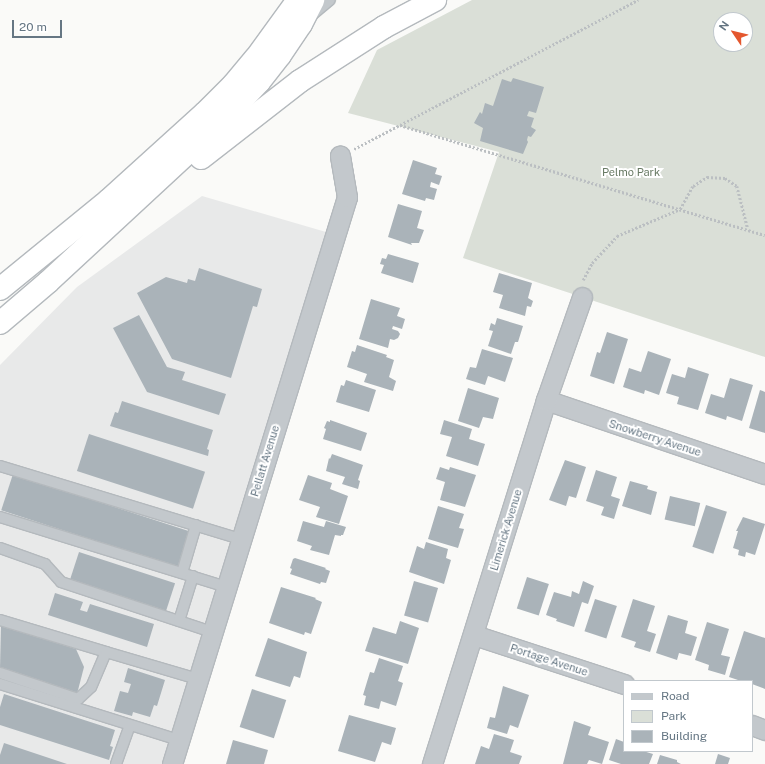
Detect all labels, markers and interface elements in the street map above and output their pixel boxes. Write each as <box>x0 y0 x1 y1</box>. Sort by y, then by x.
scale bar <box>14 12 64 38</box>
north arrow <box>713 12 753 52</box>
text: N <box>717 19 731 33</box>
text: 20 m <box>19 20 47 34</box>
park label: Pelmo Park <box>602 165 660 179</box>
street label: Snowberry Avenue <box>607 417 703 459</box>
street label: Pellatt Avenue <box>248 424 282 498</box>
street label: Limerick Avenue <box>487 488 525 572</box>
street label: Portage Avenue <box>508 641 590 679</box>
legend <box>623 680 753 752</box>
text: Road <box>661 689 689 703</box>
text: Park <box>661 709 687 723</box>
text: Building <box>661 729 707 743</box>

